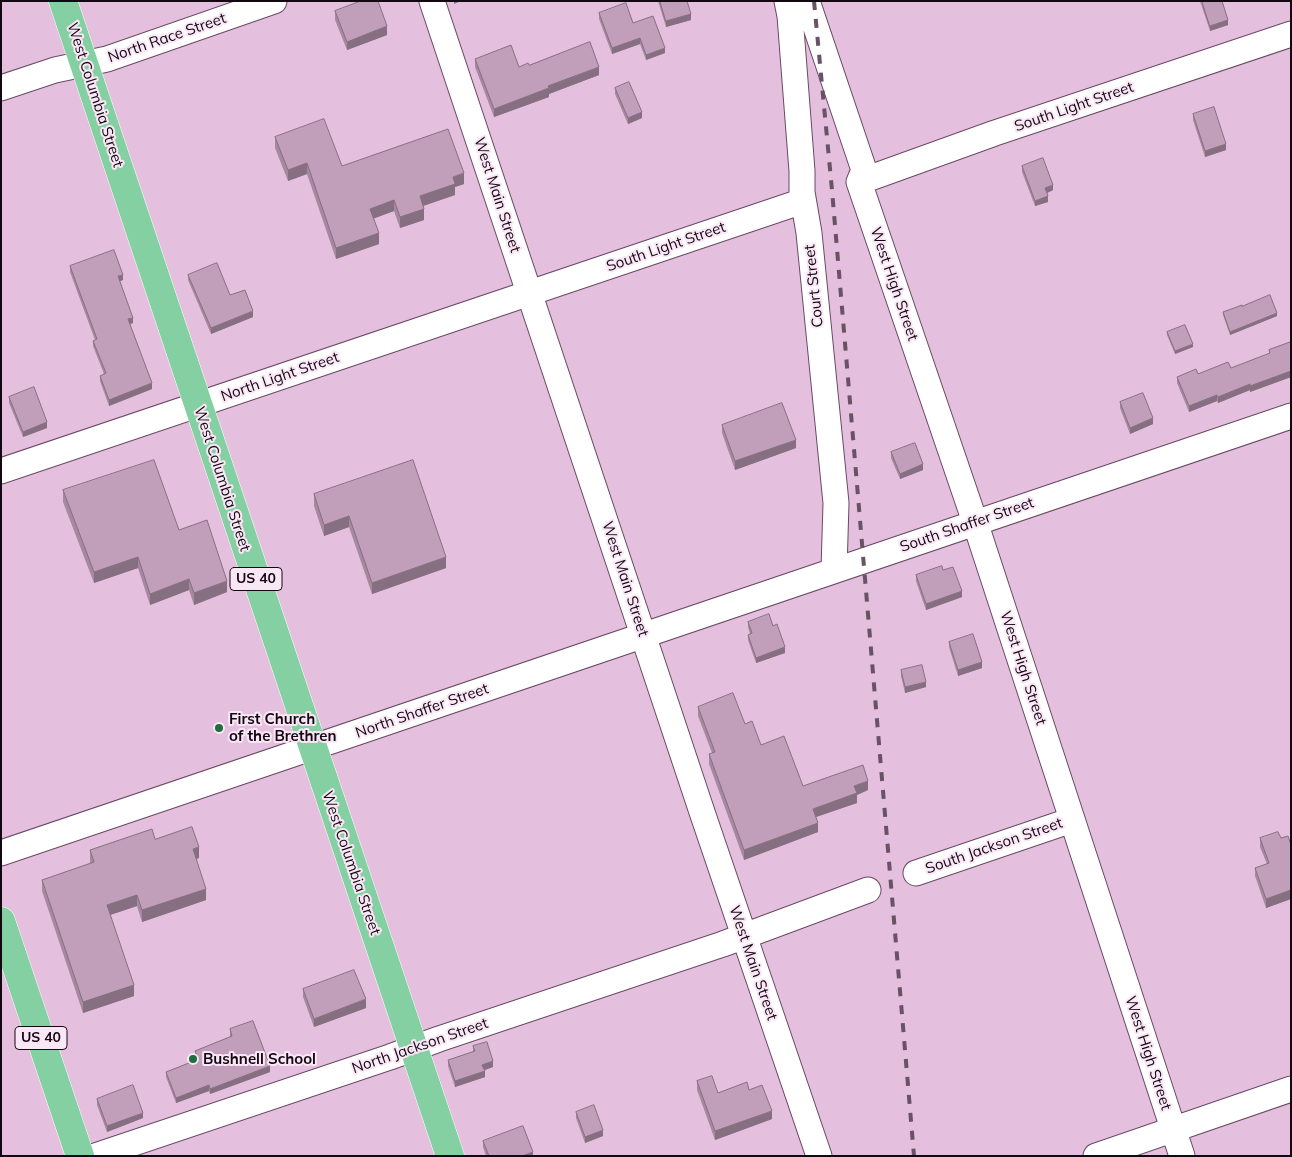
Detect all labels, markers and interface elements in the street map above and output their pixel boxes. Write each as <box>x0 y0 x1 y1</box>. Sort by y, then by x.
street label: North Race Street <box>106 9 228 67</box>
street label: West Columbia Street <box>63 20 127 170</box>
street label: South Light Street <box>1012 78 1136 136</box>
street label: West Main Street <box>470 135 524 255</box>
street label: South Light Street <box>604 218 728 276</box>
street label: West High Street <box>866 225 922 343</box>
street label: Court Street <box>801 244 827 328</box>
street label: North Light Street <box>219 348 341 406</box>
street label: West Columbia Street <box>190 404 254 554</box>
street label: South Shaffer Street <box>898 494 1036 556</box>
street label: West Main Street <box>598 519 652 639</box>
road number: US 40 <box>230 568 282 590</box>
street label: West High Street <box>996 609 1050 727</box>
street label: North Shaffer Street <box>353 680 491 742</box>
place label: First Church of the Brethren <box>229 710 337 745</box>
marker: First Church of the Brethren <box>213 722 225 734</box>
street label: West Columbia Street <box>318 789 384 937</box>
street label: South Jackson Street <box>923 814 1065 878</box>
street label: West Main Street <box>725 903 781 1023</box>
street label: West High Street <box>1121 994 1175 1112</box>
street label: North Jackson Street <box>350 1014 490 1078</box>
road number: US 40 <box>15 1026 67 1050</box>
place label: Bushnell School <box>203 1050 316 1068</box>
marker: Bushnell School <box>187 1053 199 1065</box>

